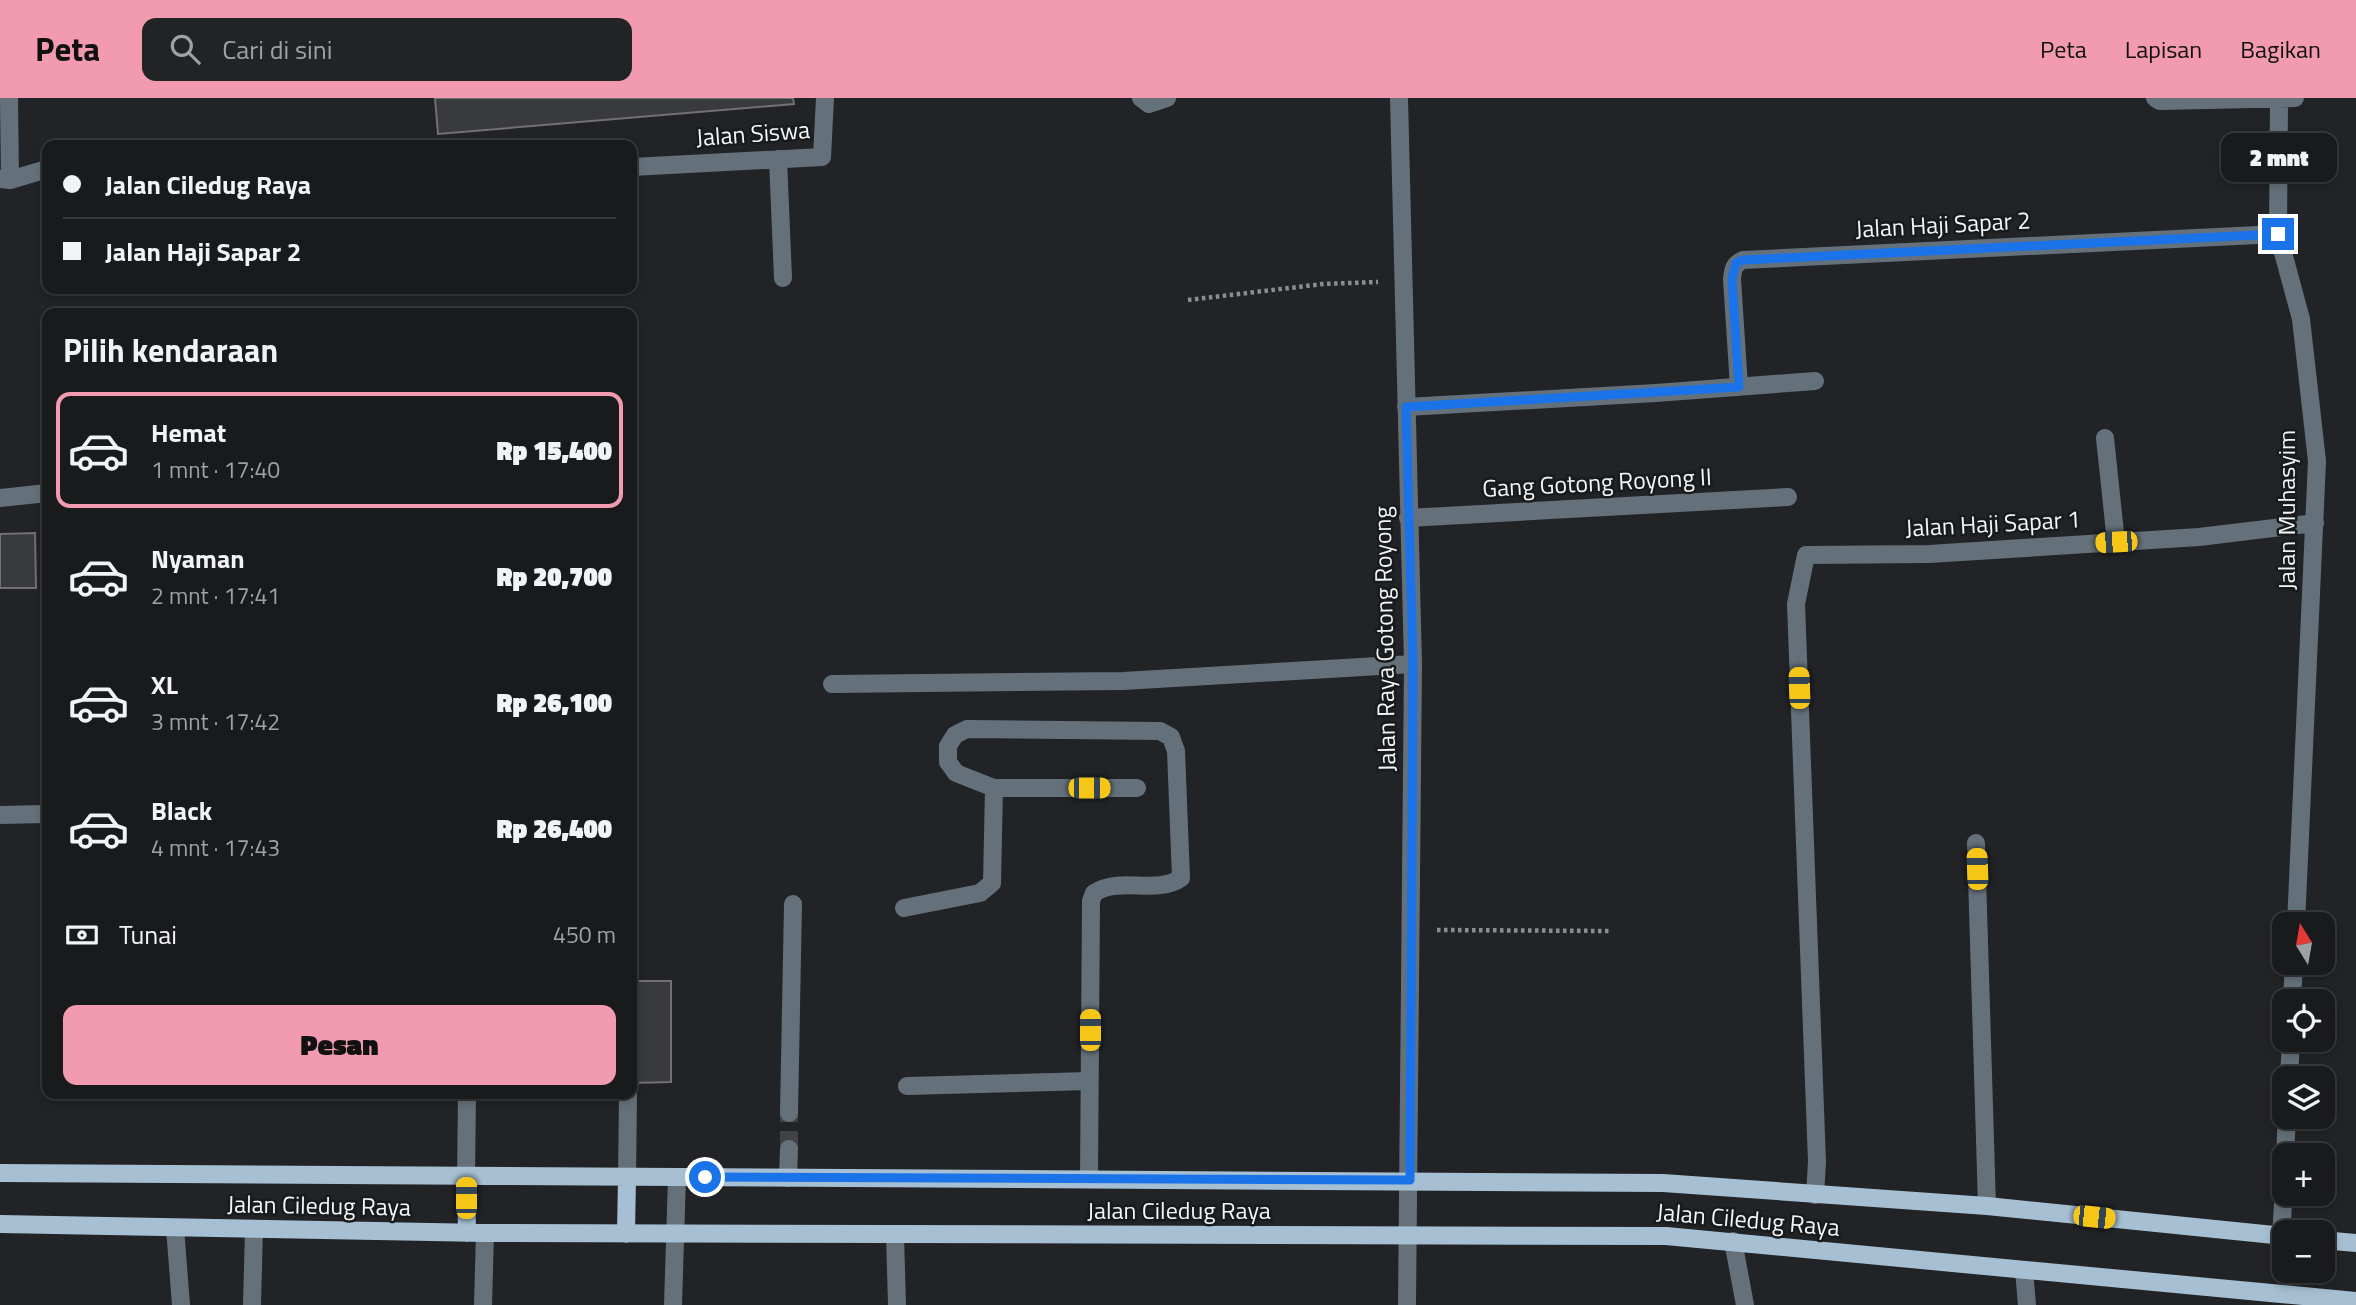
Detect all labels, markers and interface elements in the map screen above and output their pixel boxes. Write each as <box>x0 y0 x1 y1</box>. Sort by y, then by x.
search box <box>142 18 632 81</box>
text: Peta <box>35 24 100 74</box>
icon: search <box>166 30 204 68</box>
text: Cari di sini <box>222 30 332 69</box>
text: Peta <box>2040 31 2087 67</box>
text: Lapisan <box>2125 31 2202 67</box>
text: Bagikan <box>2240 31 2321 67</box>
street label: Jalan Siswa <box>695 111 811 155</box>
callout: 2 mnt <box>2220 132 2336 181</box>
text: 2 mnt <box>2249 140 2309 175</box>
text: Jalan Ciledug Raya <box>105 165 311 204</box>
street label: Jalan Haji Sapar 2 <box>1854 201 2031 247</box>
route end <box>2262 218 2294 250</box>
text: Jalan Haji Sapar 2 <box>105 232 301 271</box>
text: Pilih kendaraan <box>63 326 278 374</box>
text: Hemat <box>151 413 226 452</box>
icon: car <box>67 419 130 482</box>
street label: Jalan Muhasyim <box>2268 430 2304 590</box>
text: Rp 15,400 <box>497 431 612 470</box>
text: 1 mnt · 17:40 <box>151 452 280 487</box>
street label: Gang Gotong Royong II <box>1481 458 1713 506</box>
street label: Jalan Haji Sapar 1 <box>1904 500 2081 546</box>
street label: Jalan Raya Gotong Royong <box>1364 506 1404 772</box>
car <box>2095 530 2138 554</box>
text: Nyaman <box>151 539 245 578</box>
icon: car <box>67 545 130 608</box>
text: Rp 20,700 <box>497 557 612 596</box>
text: 2 mnt · 17:41 <box>151 578 280 613</box>
text: XL <box>151 665 178 704</box>
car <box>1788 667 1811 709</box>
icon: car <box>67 671 130 734</box>
text: Rp 26,100 <box>497 683 612 722</box>
text: 3 mnt · 17:42 <box>151 704 280 739</box>
car <box>1069 778 1111 799</box>
text: Black <box>151 791 212 830</box>
icon: car <box>67 797 130 860</box>
text: Rp 26,400 <box>497 809 612 848</box>
text: 4 mnt · 17:43 <box>151 830 280 865</box>
car <box>1966 848 1989 890</box>
north arrow <box>2272 912 2334 975</box>
map controls <box>2272 912 2335 1283</box>
text: Tunai <box>119 915 177 954</box>
icon: cash <box>63 916 101 954</box>
text: 450 m <box>553 917 616 952</box>
button: locate <box>2272 989 2335 1052</box>
button: Pesan <box>63 1005 616 1085</box>
car <box>1080 1009 1101 1051</box>
button: layers <box>2272 1066 2335 1129</box>
button: + <box>2272 1143 2335 1206</box>
route start <box>689 1161 721 1193</box>
car <box>456 1177 477 1219</box>
street label: Jalan Ciledug Raya <box>227 1185 411 1225</box>
street label: Jalan Ciledug Raya <box>1087 1192 1271 1228</box>
street label: Jalan Ciledug Raya <box>1655 1193 1841 1245</box>
car <box>2073 1204 2116 1230</box>
button: − <box>2272 1220 2335 1283</box>

